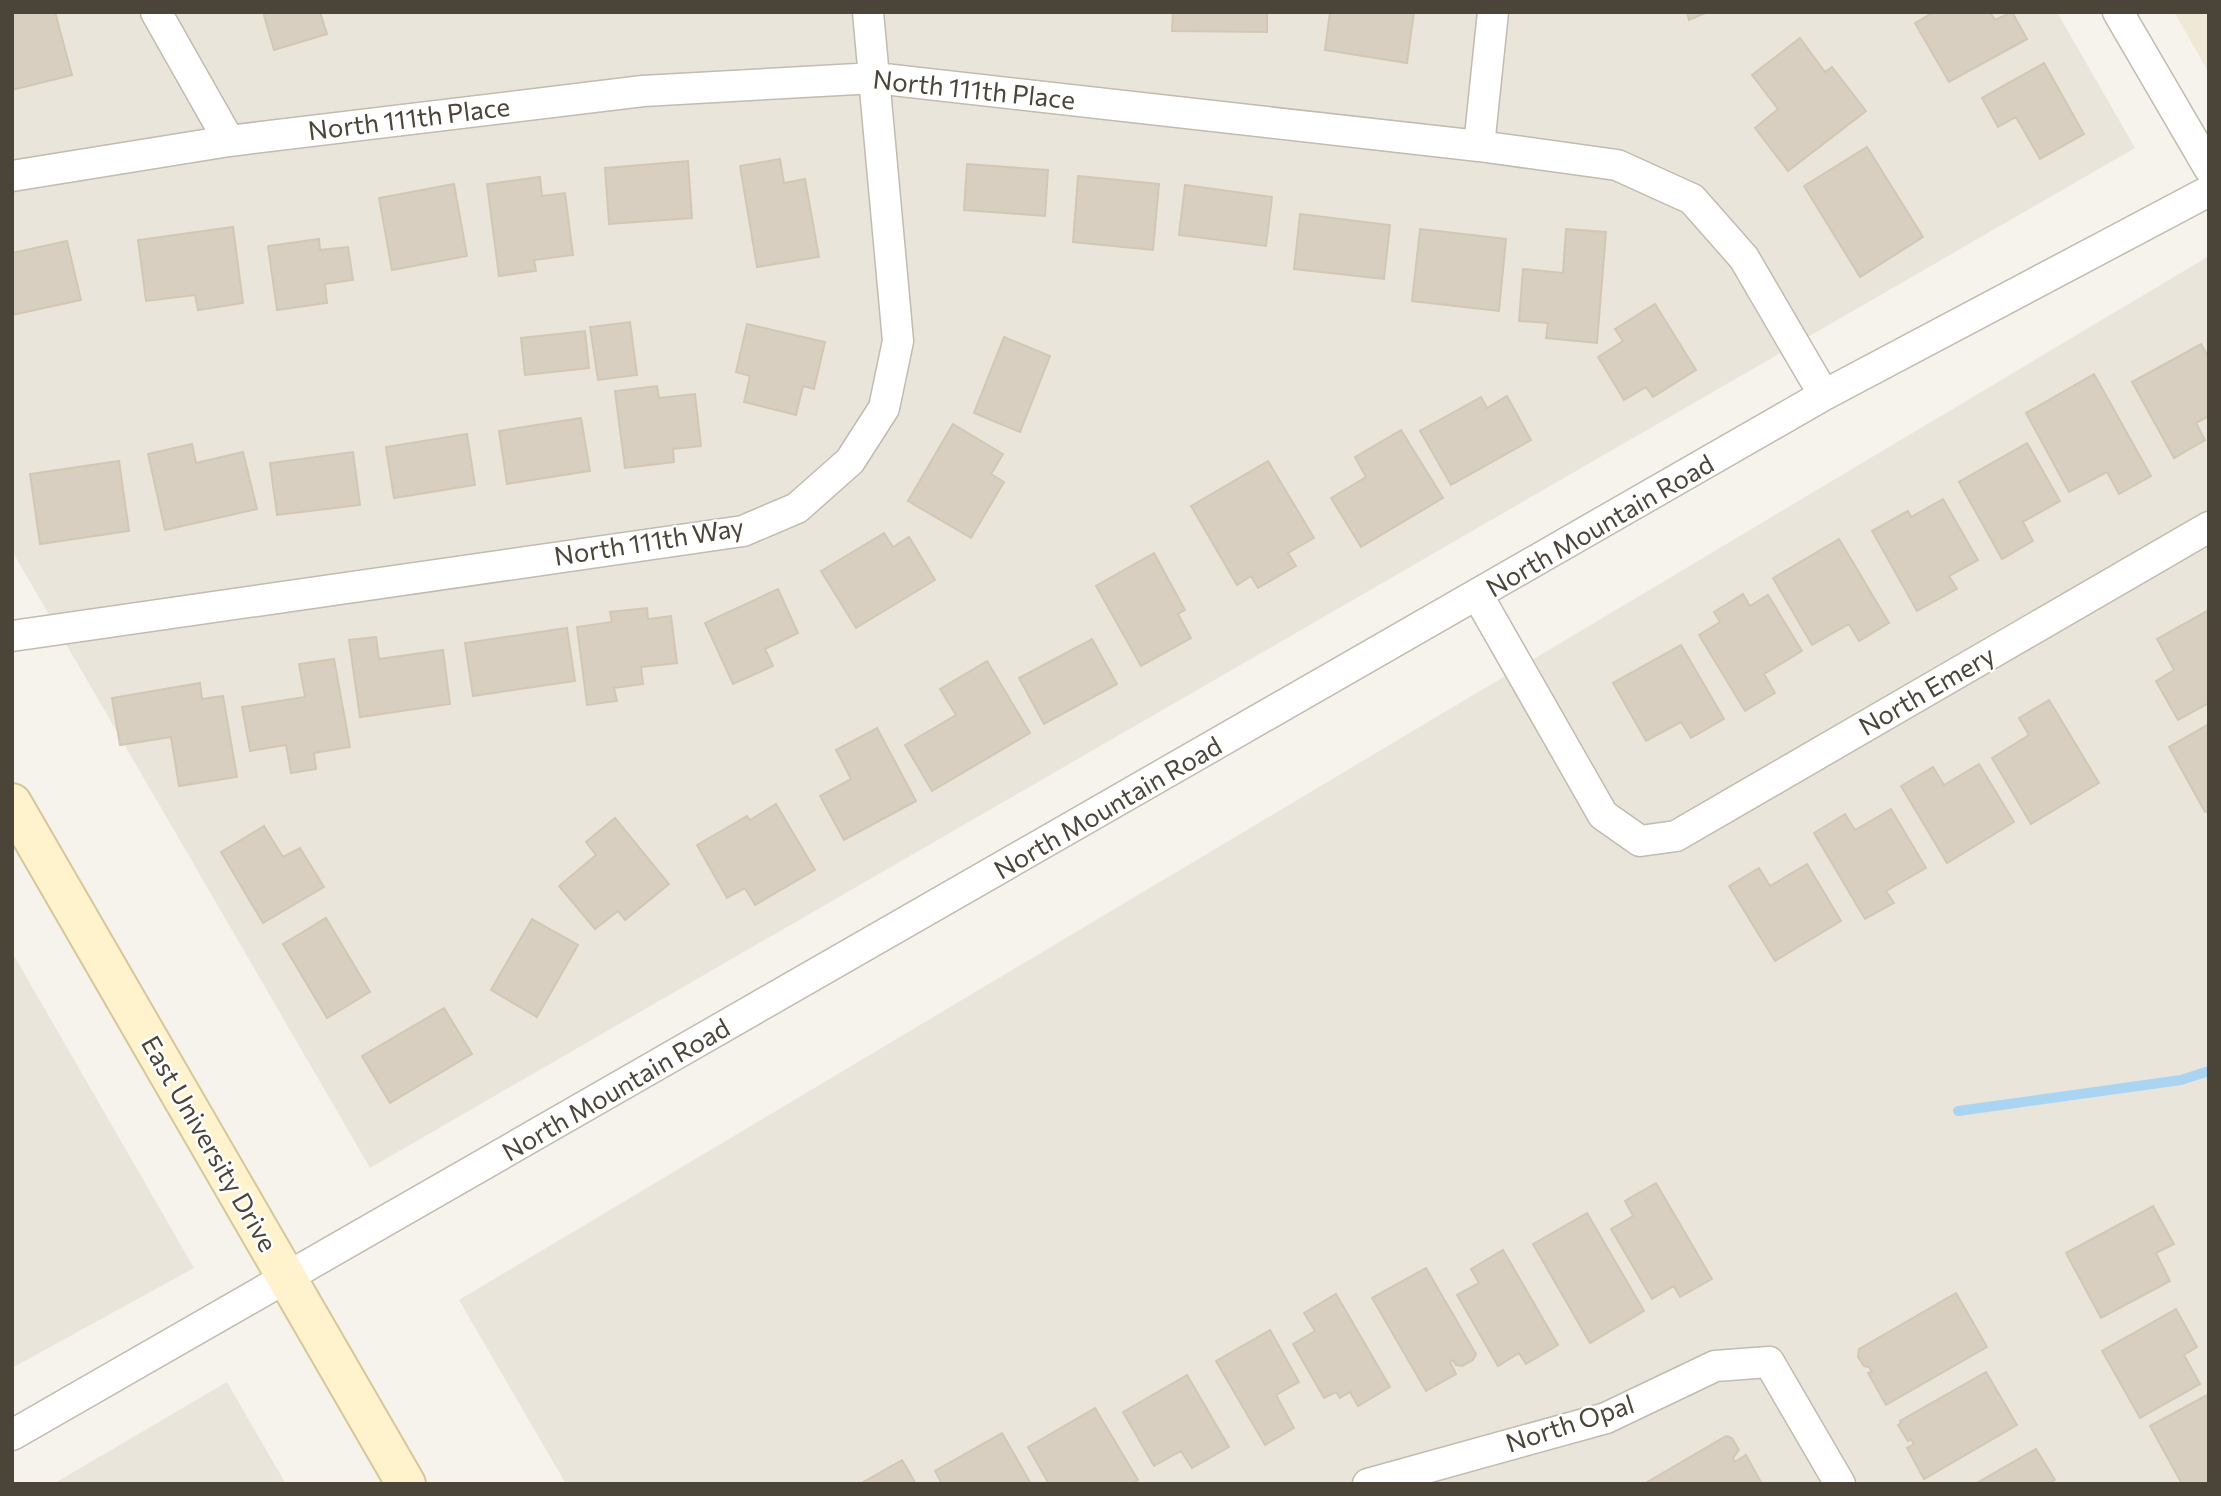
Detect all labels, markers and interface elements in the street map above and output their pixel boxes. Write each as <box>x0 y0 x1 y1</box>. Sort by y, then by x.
street label: North 111th Place <box>872 62 1077 115</box>
street label: North 111th Place <box>306 90 511 145</box>
street label: North Mountain Road <box>1480 447 1718 602</box>
street label: North 111th Way <box>552 510 746 571</box>
street label: North Emery <box>1853 638 2000 741</box>
street label: North Mountain Road <box>988 729 1226 884</box>
street label: North Mountain Road <box>496 1011 734 1166</box>
street label: East University Drive <box>136 1030 285 1257</box>
street label: North Opal <box>1502 1387 1638 1458</box>

